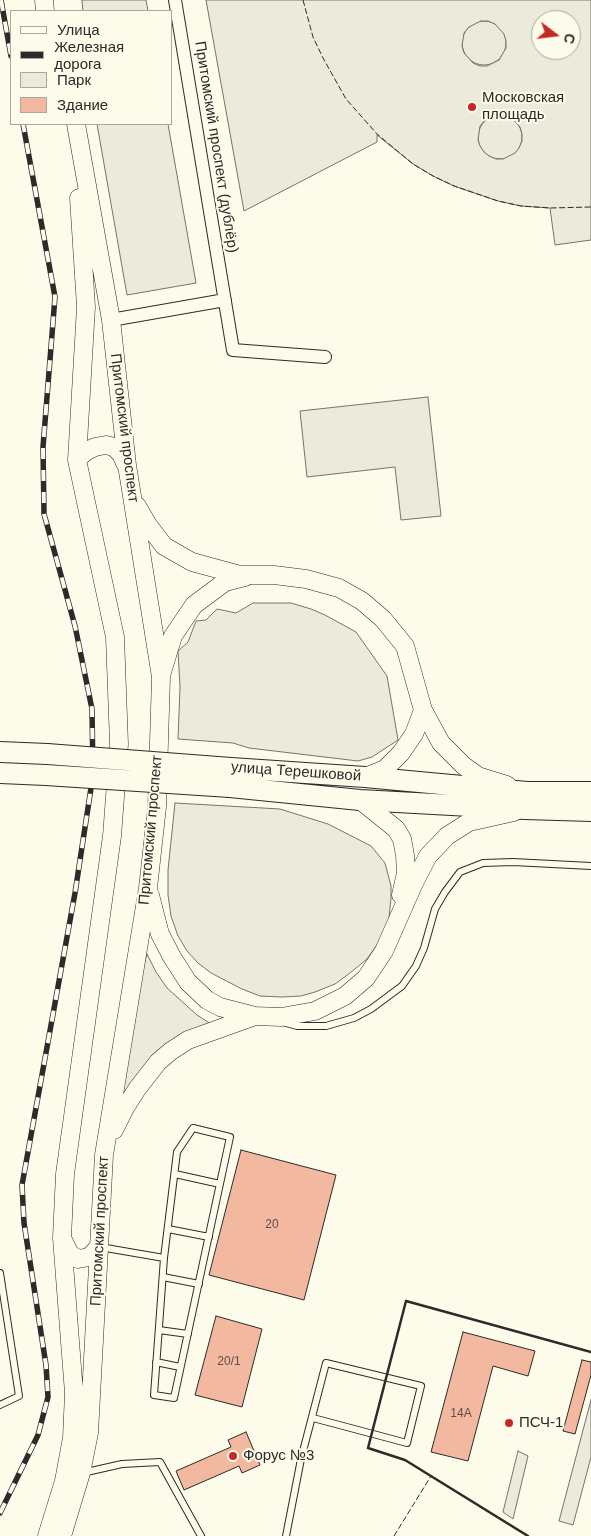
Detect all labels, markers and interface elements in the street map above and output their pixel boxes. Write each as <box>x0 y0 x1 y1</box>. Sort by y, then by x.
legend <box>10 10 172 125</box>
north arrow <box>531 10 581 60</box>
text: Улица <box>57 21 100 38</box>
text: С <box>560 32 579 46</box>
text: Железная дорога <box>54 38 124 72</box>
street label: Притомский проспект (дублёр) <box>190 40 242 254</box>
text: Парк <box>57 71 91 88</box>
place label: Московская площадь <box>482 89 564 124</box>
text: Здание <box>57 96 108 113</box>
marker: Московская площадь <box>466 101 478 113</box>
street label: Притомский проспект <box>106 352 142 504</box>
street label: Притомский проспект <box>135 754 167 906</box>
street label: улица Терешковой <box>230 758 362 786</box>
street label: Притомский проспект <box>87 1156 113 1306</box>
house number: 20 <box>265 1218 279 1232</box>
house number: 20/1 <box>217 1355 241 1369</box>
house number: 14А <box>450 1407 472 1421</box>
place label: ПСЧ-1 <box>519 1414 563 1432</box>
marker: ПСЧ-1 <box>503 1417 515 1429</box>
place label: Форус №3 <box>243 1447 314 1465</box>
marker: Форус №3 <box>227 1450 239 1462</box>

